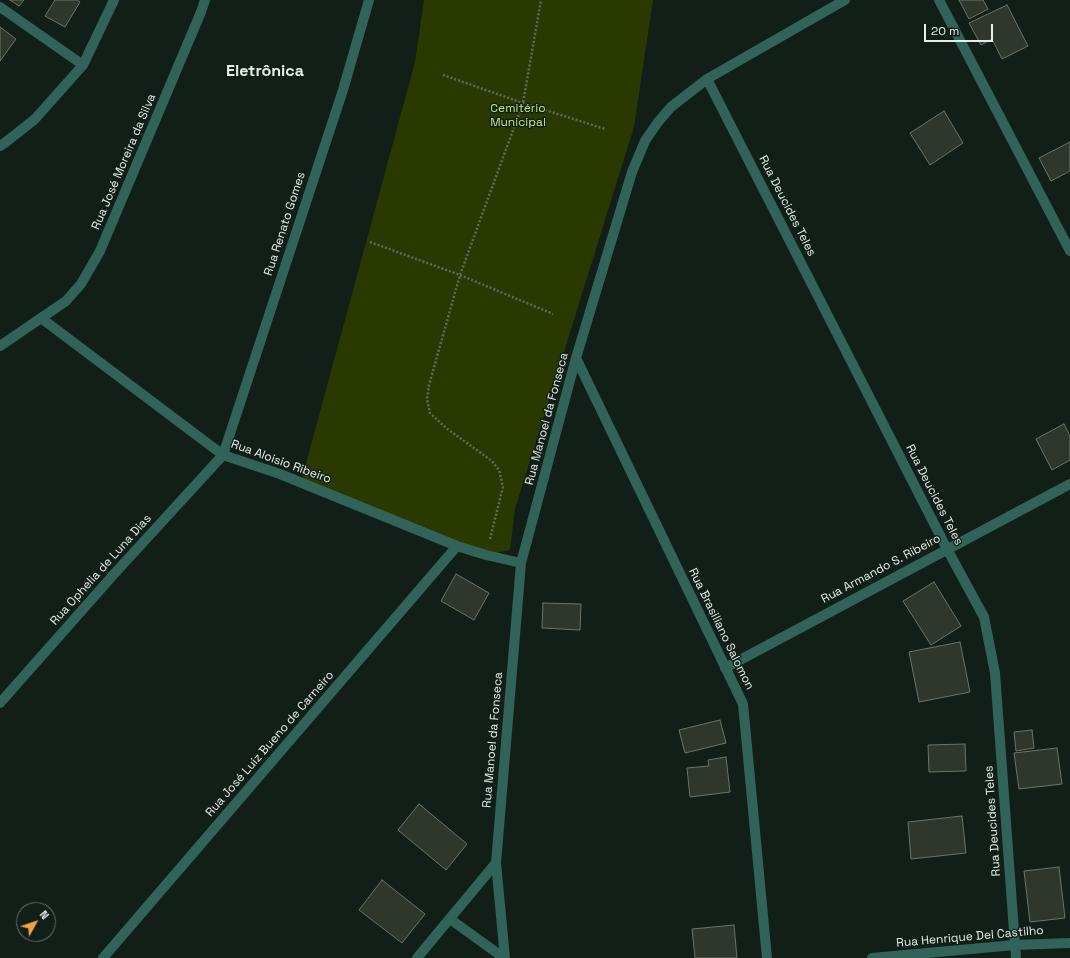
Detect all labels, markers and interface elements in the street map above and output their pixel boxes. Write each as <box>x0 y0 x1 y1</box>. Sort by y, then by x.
scale bar <box>926 16 995 42</box>
text: 20 m <box>931 23 959 39</box>
district label: Eletrônica <box>226 62 304 82</box>
street label: Rua José Moreira da Silva <box>89 92 159 232</box>
park label: Cemitério Municipal <box>490 102 546 130</box>
street label: Rua Deucides Teles <box>755 153 819 259</box>
street label: Rua Renato Gomes <box>261 170 309 278</box>
street label: Rua Manoel da Fonseca <box>522 351 572 487</box>
street label: Rua Aloisio Ribeiro <box>229 437 333 487</box>
street label: Rua Deucides Teles <box>902 442 966 548</box>
street label: Rua Ophelia de Luna Dias <box>47 512 155 628</box>
street label: Rua Armando S. Ribeiro <box>819 531 943 607</box>
street label: Rua Brasiliano Salomon <box>685 566 757 692</box>
street label: Rua José Luiz Bueno de Carneiro <box>203 668 337 820</box>
street label: Rua Manoel da Fonseca <box>480 671 506 809</box>
street label: Rua Deucides Teles <box>982 765 1004 877</box>
north arrow <box>16 902 56 942</box>
text: N <box>37 908 52 922</box>
street label: Rua Henrique Del Castilho <box>896 923 1044 951</box>

